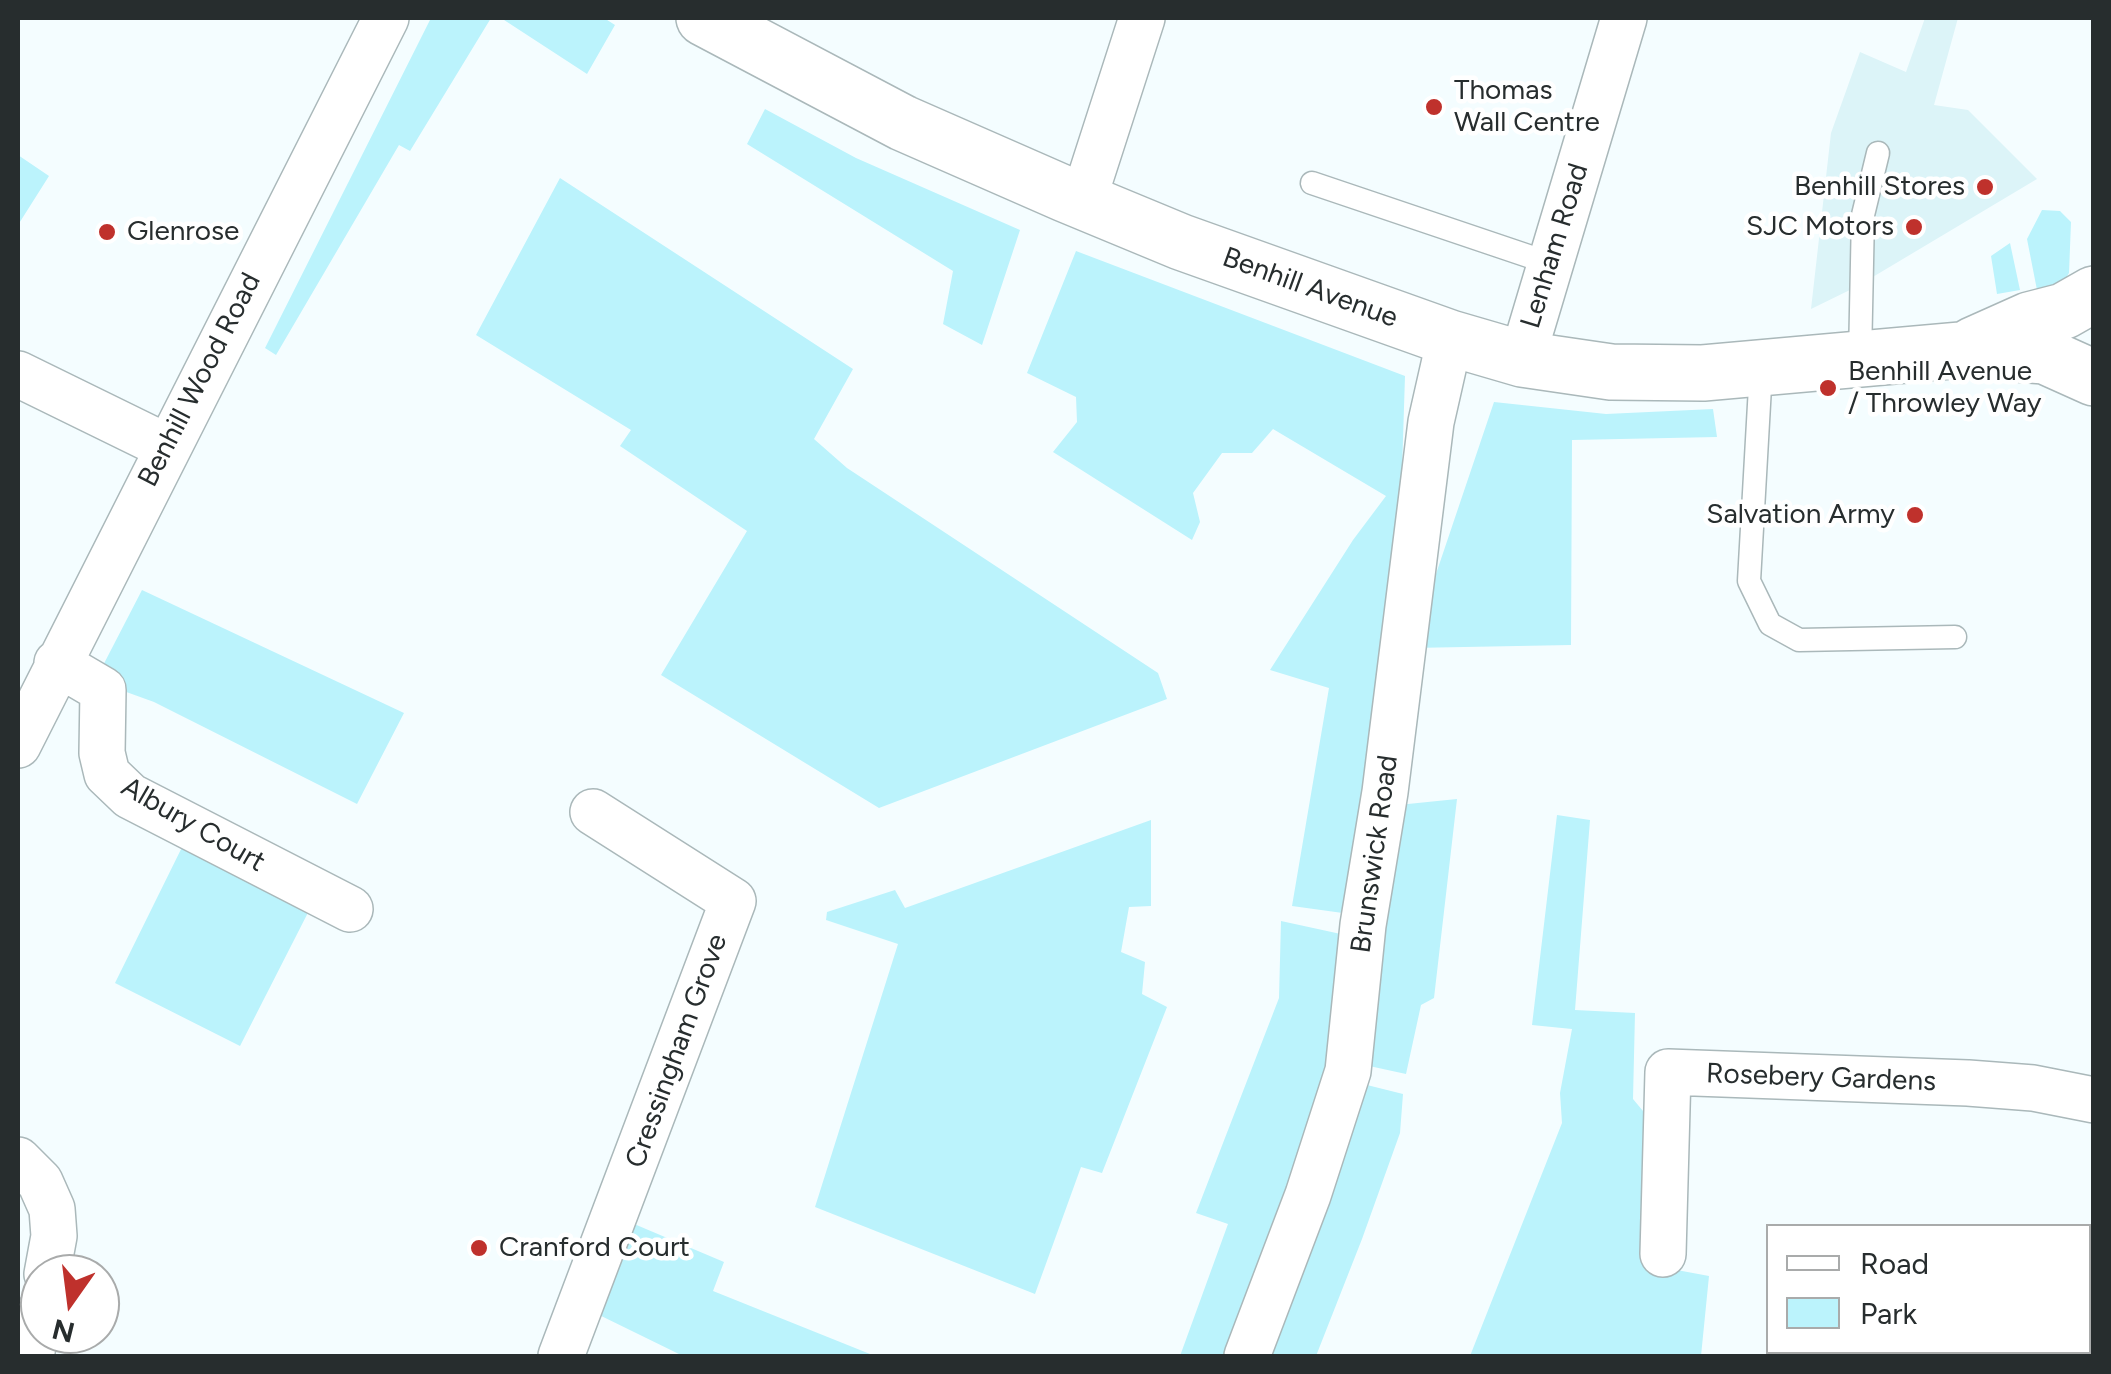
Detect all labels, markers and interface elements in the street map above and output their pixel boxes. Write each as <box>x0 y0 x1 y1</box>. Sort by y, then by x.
place label: Thomas Wall Centre <box>1454 74 1600 140</box>
marker: Thomas Wall Centre <box>1423 96 1445 118</box>
street label: Lenham Road <box>1514 160 1596 332</box>
place label: Benhill Stores <box>1794 170 1965 204</box>
marker: Benhill Stores <box>1974 176 1996 198</box>
place label: SJC Motors <box>1746 210 1894 244</box>
place label: Glenrose <box>127 215 239 249</box>
marker: SJC Motors <box>1903 216 1925 238</box>
marker: Glenrose <box>96 221 118 243</box>
street label: Benhill Avenue <box>1218 241 1402 335</box>
street label: Benhill Wood Road <box>132 268 268 492</box>
place label: Benhill Avenue / Throwley Way <box>1848 355 2041 421</box>
marker: Benhill Avenue / Throwley Way <box>1817 377 1839 399</box>
place label: Salvation Army <box>1706 498 1895 532</box>
marker: Salvation Army <box>1904 504 1926 526</box>
street label: Brunswick Road <box>1344 753 1406 955</box>
street label: Albury Court <box>115 770 271 880</box>
street label: Cressingham Grove <box>619 930 735 1172</box>
street label: Rosebery Gardens <box>1705 1057 1937 1099</box>
legend <box>1766 1224 2091 1354</box>
place label: Cranford Court <box>499 1231 690 1265</box>
marker: Cranford Court <box>468 1237 490 1259</box>
text: Road <box>1860 1245 1929 1282</box>
north arrow <box>20 1254 120 1354</box>
text: Park <box>1860 1295 1917 1332</box>
text: N <box>49 1312 78 1350</box>

